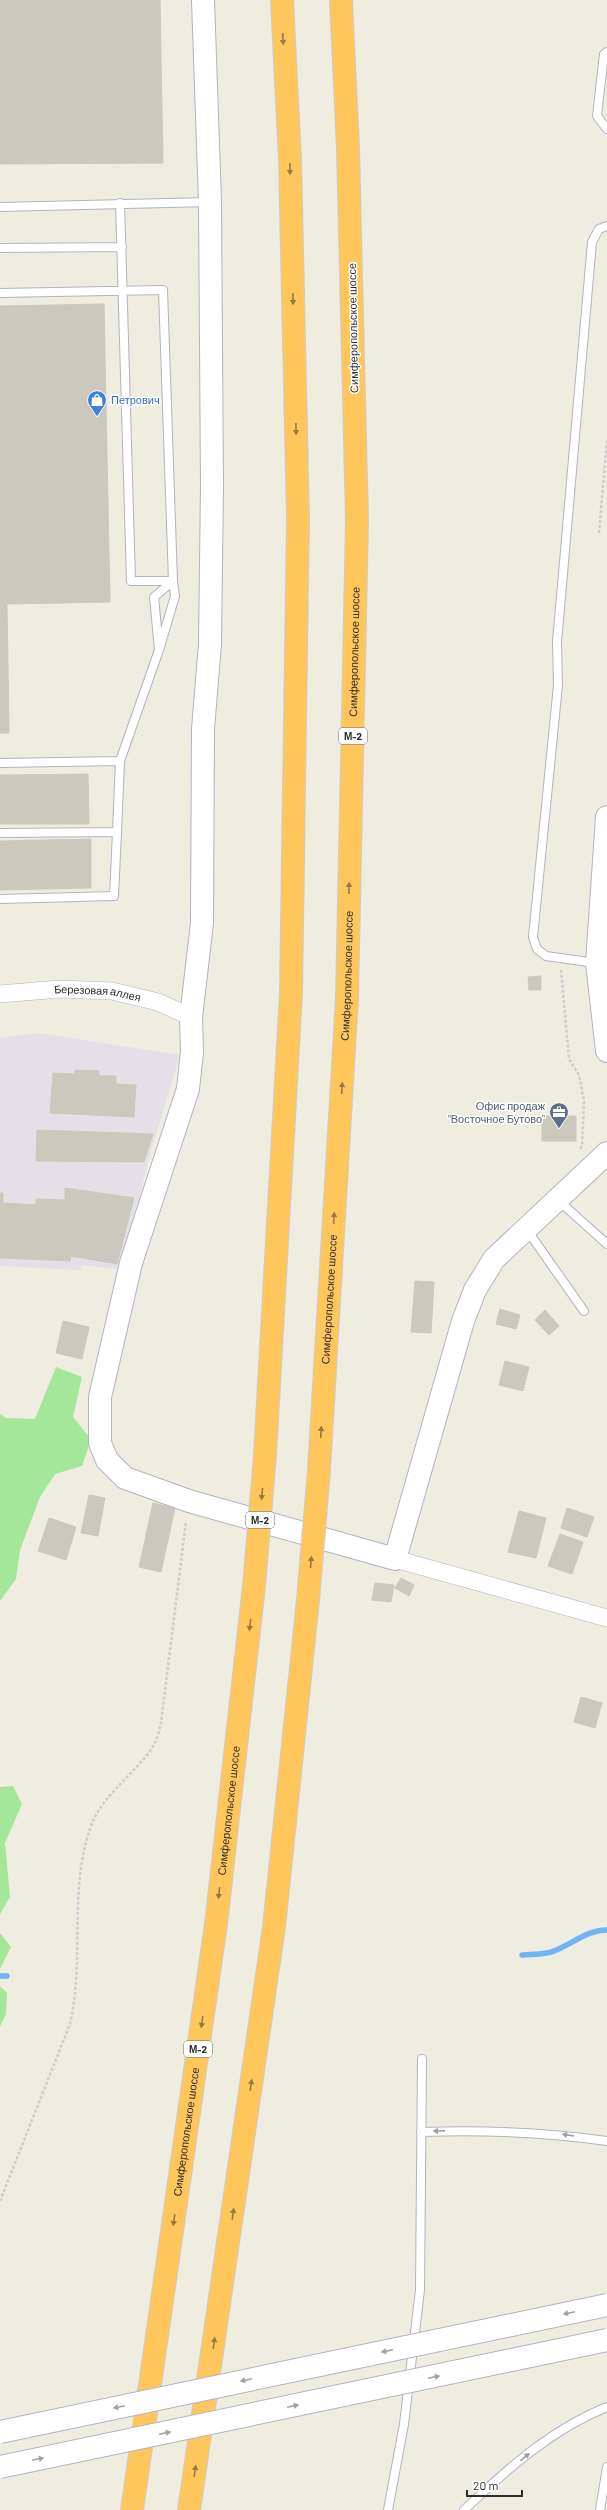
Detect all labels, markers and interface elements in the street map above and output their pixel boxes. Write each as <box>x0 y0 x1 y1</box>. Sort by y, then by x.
one-way arrow <box>280 33 287 45</box>
one-way arrow <box>287 163 293 176</box>
street label: Симферопольское шоссе <box>345 263 360 393</box>
one-way arrow <box>290 293 296 306</box>
shop icon: Петрович <box>86 389 108 417</box>
place label: Петрович <box>111 393 160 406</box>
one-way arrow <box>293 423 299 436</box>
street label: Симферопольское шоссе <box>346 587 362 717</box>
road number: М-2 <box>339 728 367 744</box>
one-way arrow <box>346 881 352 894</box>
street label: Симферопольское шоссе <box>337 911 355 1041</box>
street label: Березовая аллея <box>53 982 142 1004</box>
one-way arrow <box>338 1082 345 1094</box>
place label: Офис продаж "Восточное Бутово" <box>448 1099 546 1125</box>
office icon: Офис продаж "Восточное Бутово" <box>548 1101 570 1129</box>
one-way arrow <box>331 1211 337 1224</box>
street label: Симферопольское шоссе <box>318 1234 339 1365</box>
one-way arrow <box>318 1426 325 1438</box>
one-way arrow <box>258 1488 265 1500</box>
road number: М-2 <box>246 1512 274 1528</box>
one-way arrow <box>308 1556 315 1568</box>
one-way arrow <box>247 1619 253 1631</box>
street label: Симферопольское шоссе <box>215 1745 242 1876</box>
one-way arrow <box>216 1887 222 1899</box>
one-way arrow <box>199 2016 205 2028</box>
road number: М-2 <box>184 2041 212 2057</box>
street label: Симферопольское шоссе <box>170 2066 201 2197</box>
one-way arrow <box>248 2079 254 2092</box>
one-way arrow <box>433 2128 445 2135</box>
one-way arrow <box>562 2132 575 2138</box>
one-way arrow <box>230 2208 236 2220</box>
one-way arrow <box>171 2214 177 2226</box>
one-way arrow <box>563 2310 575 2316</box>
one-way arrow <box>211 2337 217 2349</box>
one-way arrow <box>381 2348 393 2354</box>
one-way arrow <box>427 2373 440 2379</box>
one-way arrow <box>240 2378 252 2384</box>
one-way arrow <box>287 2403 299 2409</box>
one-way arrow <box>112 2404 125 2410</box>
one-way arrow <box>159 2429 172 2435</box>
one-way arrow <box>520 2452 530 2461</box>
one-way arrow <box>32 2456 44 2462</box>
one-way arrow <box>192 2465 198 2478</box>
scale bar <box>467 2472 522 2498</box>
text: 20 m <box>473 2478 499 2492</box>

